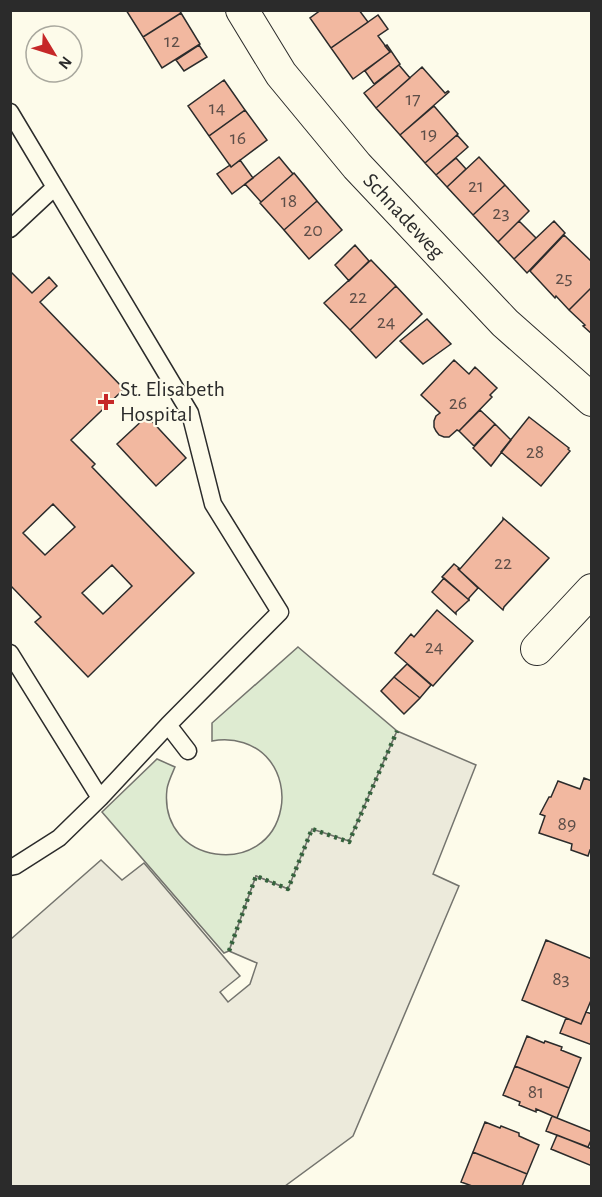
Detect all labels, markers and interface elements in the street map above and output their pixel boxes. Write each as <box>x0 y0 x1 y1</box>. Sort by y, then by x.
north arrow <box>24 24 84 84</box>
house number: 12 <box>164 31 180 51</box>
text: N <box>55 53 75 72</box>
house number: 17 <box>405 89 421 109</box>
house number: 14 <box>209 98 225 118</box>
house number: 19 <box>421 124 437 144</box>
house number: 16 <box>230 128 246 148</box>
street label: Schnadeweg <box>359 169 449 263</box>
house number: 21 <box>468 176 484 196</box>
house number: 18 <box>281 191 297 211</box>
house number: 23 <box>492 203 510 223</box>
house number: 20 <box>303 220 323 240</box>
house number: 25 <box>555 268 573 288</box>
house number: 22 <box>349 287 367 307</box>
house number: 24 <box>377 312 395 332</box>
place label: St. Elisabeth Hospital <box>120 378 225 425</box>
marker: St. Elisabeth Hospital <box>97 393 115 411</box>
house number: 26 <box>449 393 467 413</box>
house number: 28 <box>526 442 544 462</box>
house number: 22 <box>494 553 512 573</box>
house number: 24 <box>425 637 443 657</box>
house number: 89 <box>558 814 576 834</box>
house number: 83 <box>552 969 570 989</box>
house number: 81 <box>528 1082 544 1102</box>

